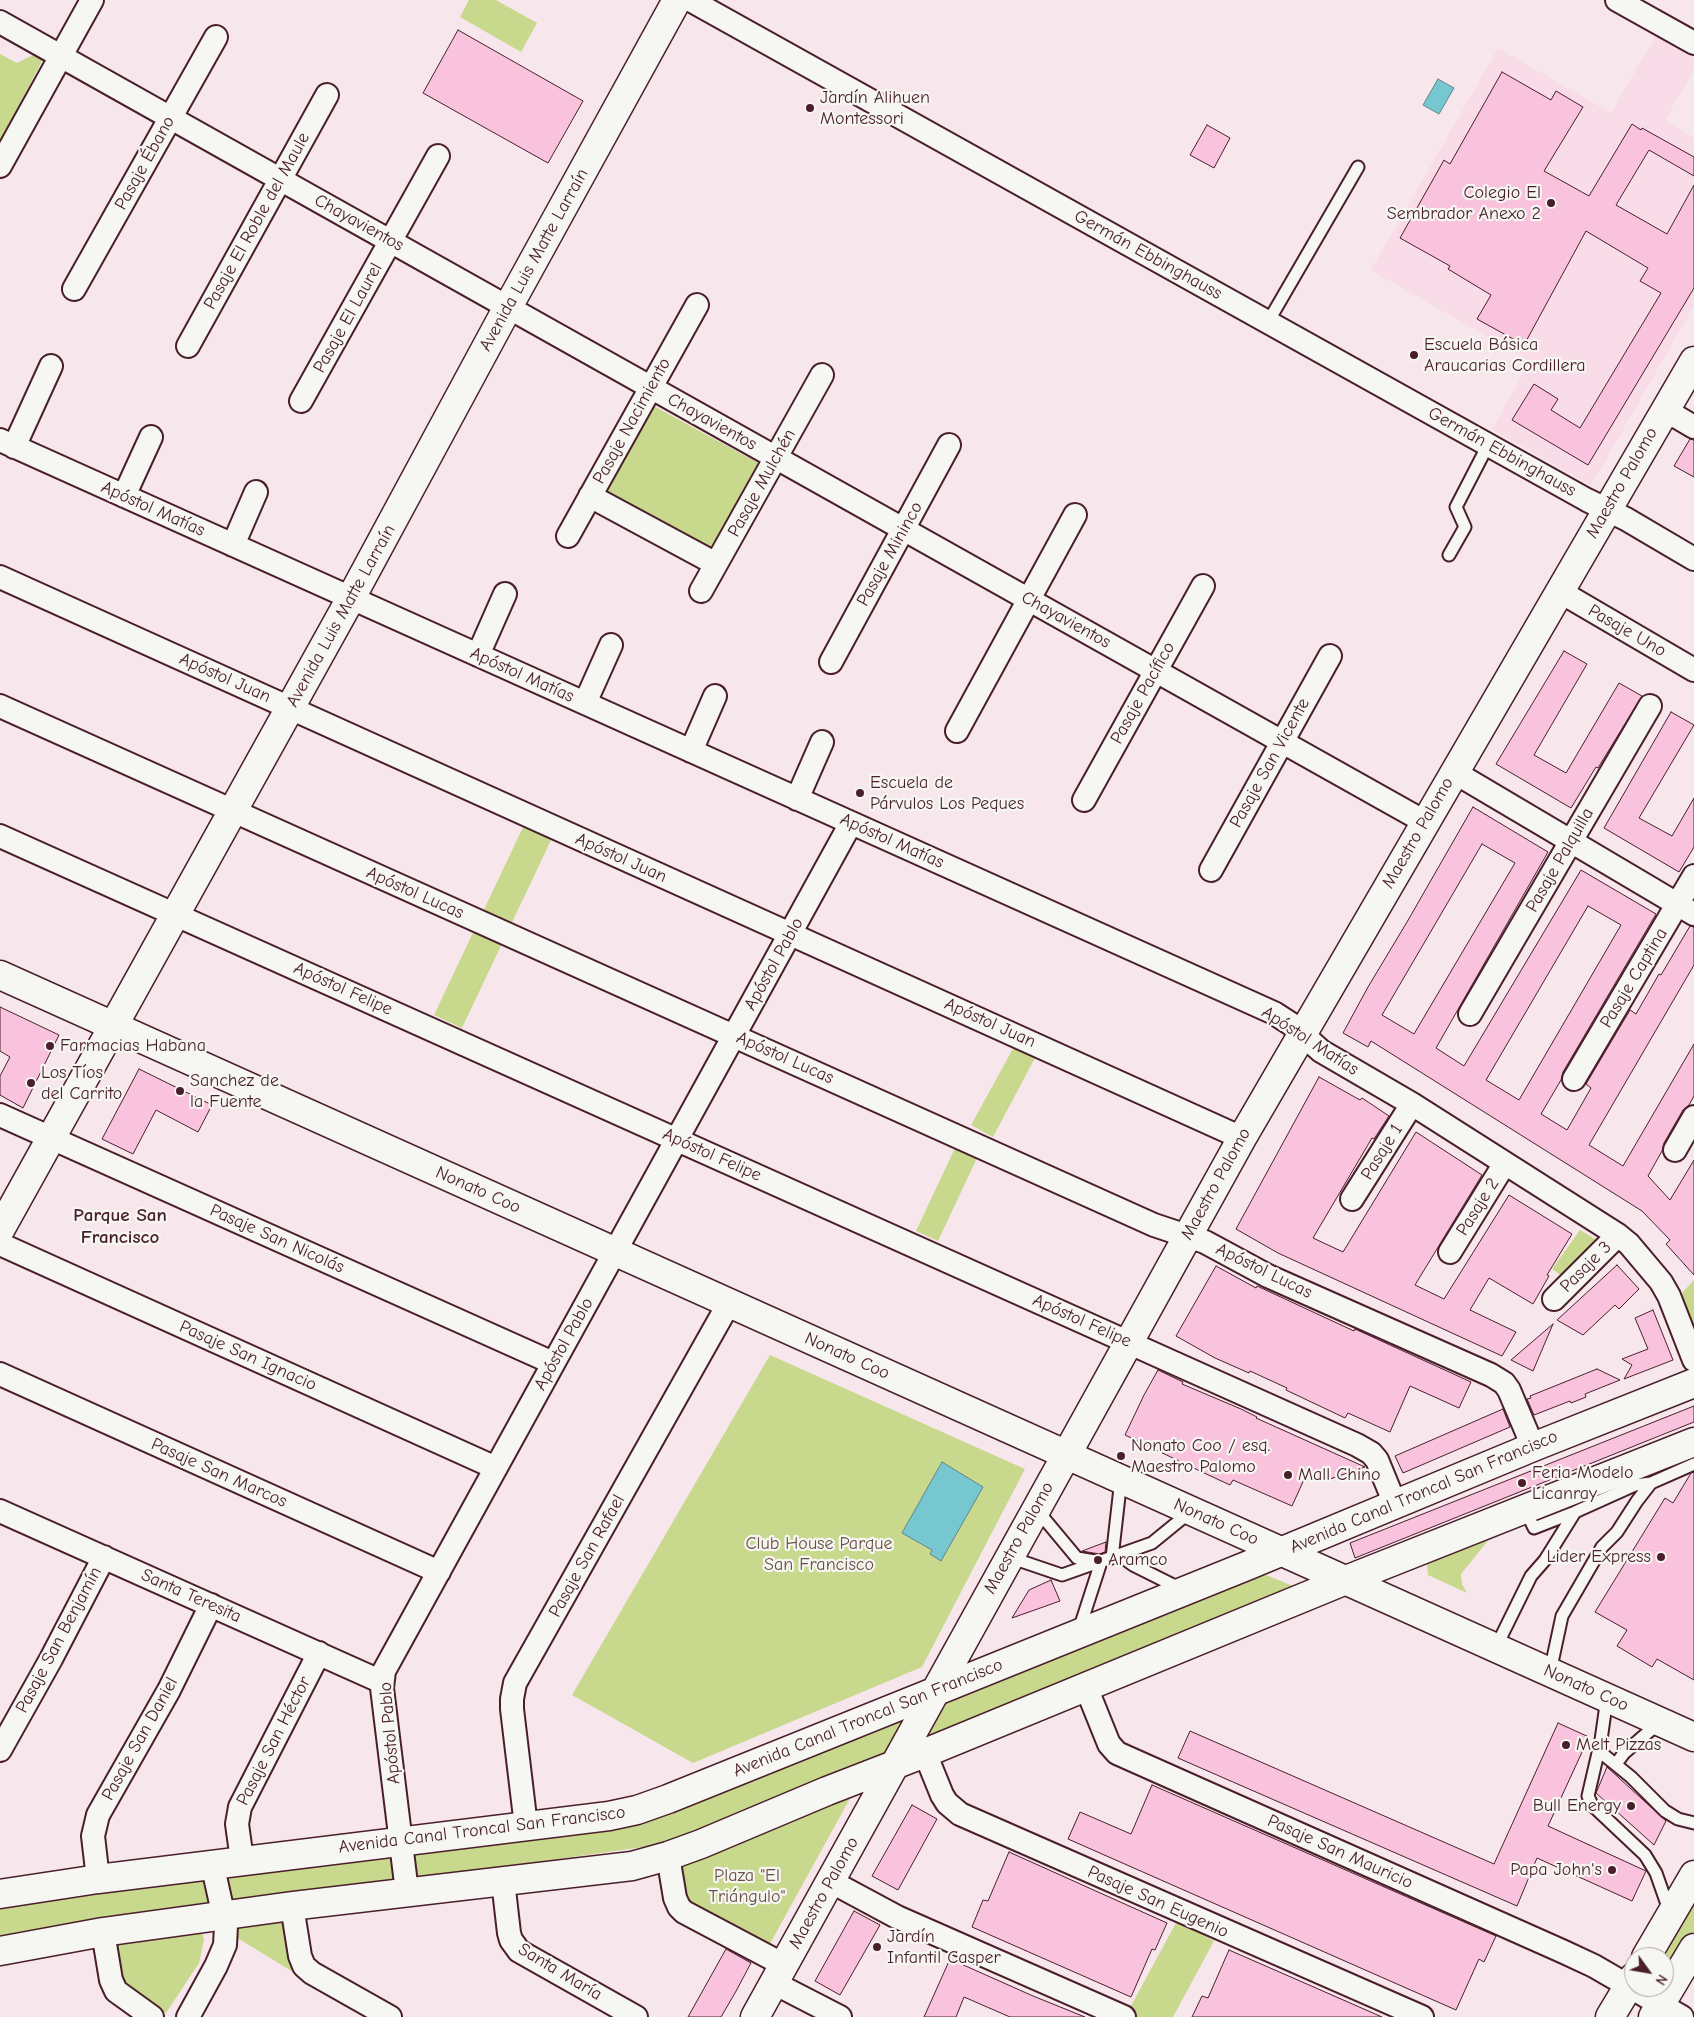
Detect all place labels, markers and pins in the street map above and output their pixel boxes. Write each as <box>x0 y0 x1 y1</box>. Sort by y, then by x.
place label: Jardín Alihuen Montessori <box>820 87 930 130</box>
marker: Jardín Alihuen Montessori <box>804 102 816 114</box>
place label: Colegio El Sembrador Anexo 2 <box>1387 182 1541 224</box>
marker: Colegio El Sembrador Anexo 2 <box>1545 197 1557 209</box>
place label: Escuela Básica Araucarias Cordillera <box>1424 334 1586 376</box>
marker: Escuela Básica Araucarias Cordillera <box>1408 349 1420 361</box>
place label: Escuela de Párvulos Los Peques <box>870 772 1024 814</box>
marker: Escuela de Párvulos Los Peques <box>854 787 866 799</box>
place label: Farmacias Habana <box>60 1035 206 1057</box>
marker: Farmacias Habana <box>44 1040 56 1052</box>
place label: Los Tíos del Carrito <box>41 1062 122 1104</box>
place label: Sanchez de la Fuente <box>190 1070 279 1112</box>
marker: Los Tíos del Carrito <box>25 1077 37 1089</box>
marker: Sanchez de la Fuente <box>174 1085 186 1097</box>
place label: Nonato Coo / esq. Maestro Palomo <box>1131 1435 1270 1478</box>
marker: Nonato Coo / esq. Maestro Palomo <box>1115 1450 1127 1462</box>
place label: Feria Modelo Licanray <box>1532 1462 1634 1505</box>
place label: Mall Chino <box>1298 1464 1381 1486</box>
marker: Mall Chino <box>1282 1469 1294 1481</box>
marker: Feria Modelo Licanray <box>1516 1477 1528 1489</box>
place label: Lider Express <box>1546 1546 1651 1568</box>
place label: Aramco <box>1108 1549 1168 1571</box>
marker: Lider Express <box>1655 1551 1667 1563</box>
marker: Aramco <box>1092 1554 1104 1566</box>
place label: Melt Pizzas <box>1576 1734 1661 1756</box>
marker: Melt Pizzas <box>1560 1739 1572 1751</box>
place label: Bull Energy <box>1533 1795 1621 1817</box>
marker: Bull Energy <box>1625 1800 1637 1812</box>
place label: Papa John's <box>1510 1859 1602 1881</box>
marker: Papa John's <box>1606 1864 1618 1876</box>
place label: Jardín Infantil Casper <box>887 1926 1001 1968</box>
marker: Jardín Infantil Casper <box>871 1941 883 1953</box>

